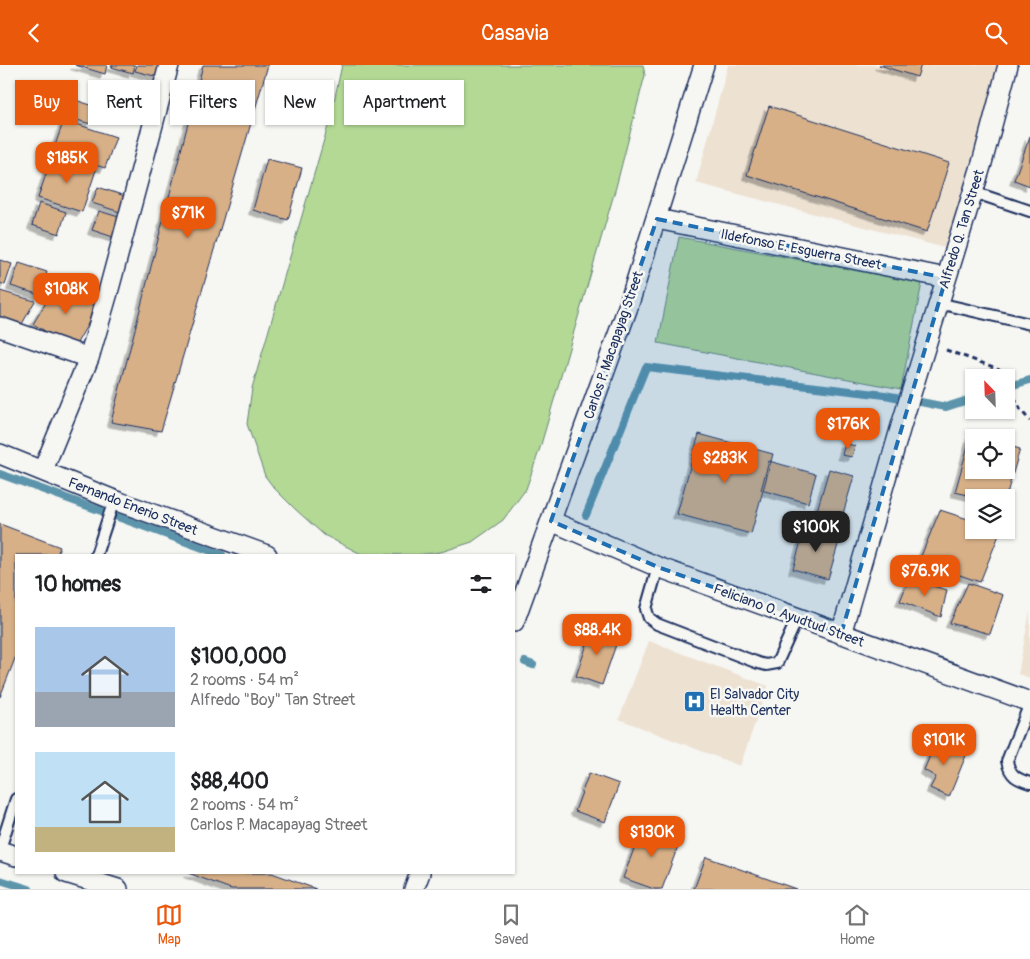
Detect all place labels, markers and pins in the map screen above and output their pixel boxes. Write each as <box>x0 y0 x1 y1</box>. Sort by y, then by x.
pin: $185K <box>32 141 102 184</box>
pin: $71K <box>158 197 218 239</box>
pin: $108K <box>31 273 101 315</box>
pin: $176K <box>813 407 883 450</box>
pin: $283K <box>690 441 760 484</box>
pin: $100K <box>781 511 851 553</box>
pin: $76.9K <box>884 555 966 597</box>
pin: $88.4K <box>556 613 638 656</box>
place label: El Salvador City Health Center <box>710 686 799 719</box>
hospital icon: El Salvador City Health Center <box>682 690 706 714</box>
pin: $101K <box>909 723 979 766</box>
pin: $130K <box>617 815 687 858</box>

